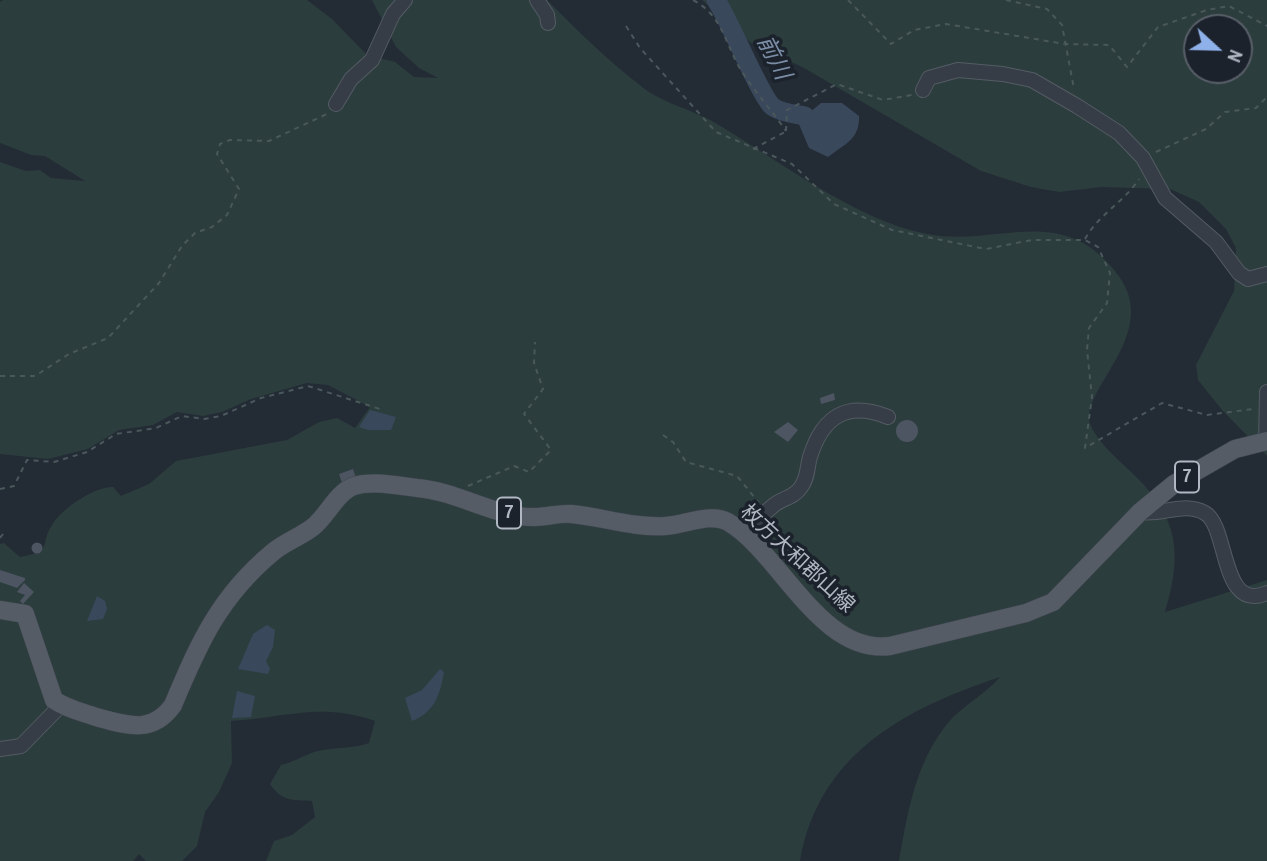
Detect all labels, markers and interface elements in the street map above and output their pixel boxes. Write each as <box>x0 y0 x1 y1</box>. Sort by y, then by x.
north arrow <box>1183 14 1253 84</box>
water label: 前川 <box>750 31 796 85</box>
text: N <box>1221 46 1250 66</box>
road number: 7 <box>1175 462 1199 492</box>
road number: 7 <box>497 498 521 528</box>
street label: 枚方大和郡山線 <box>735 500 859 618</box>

